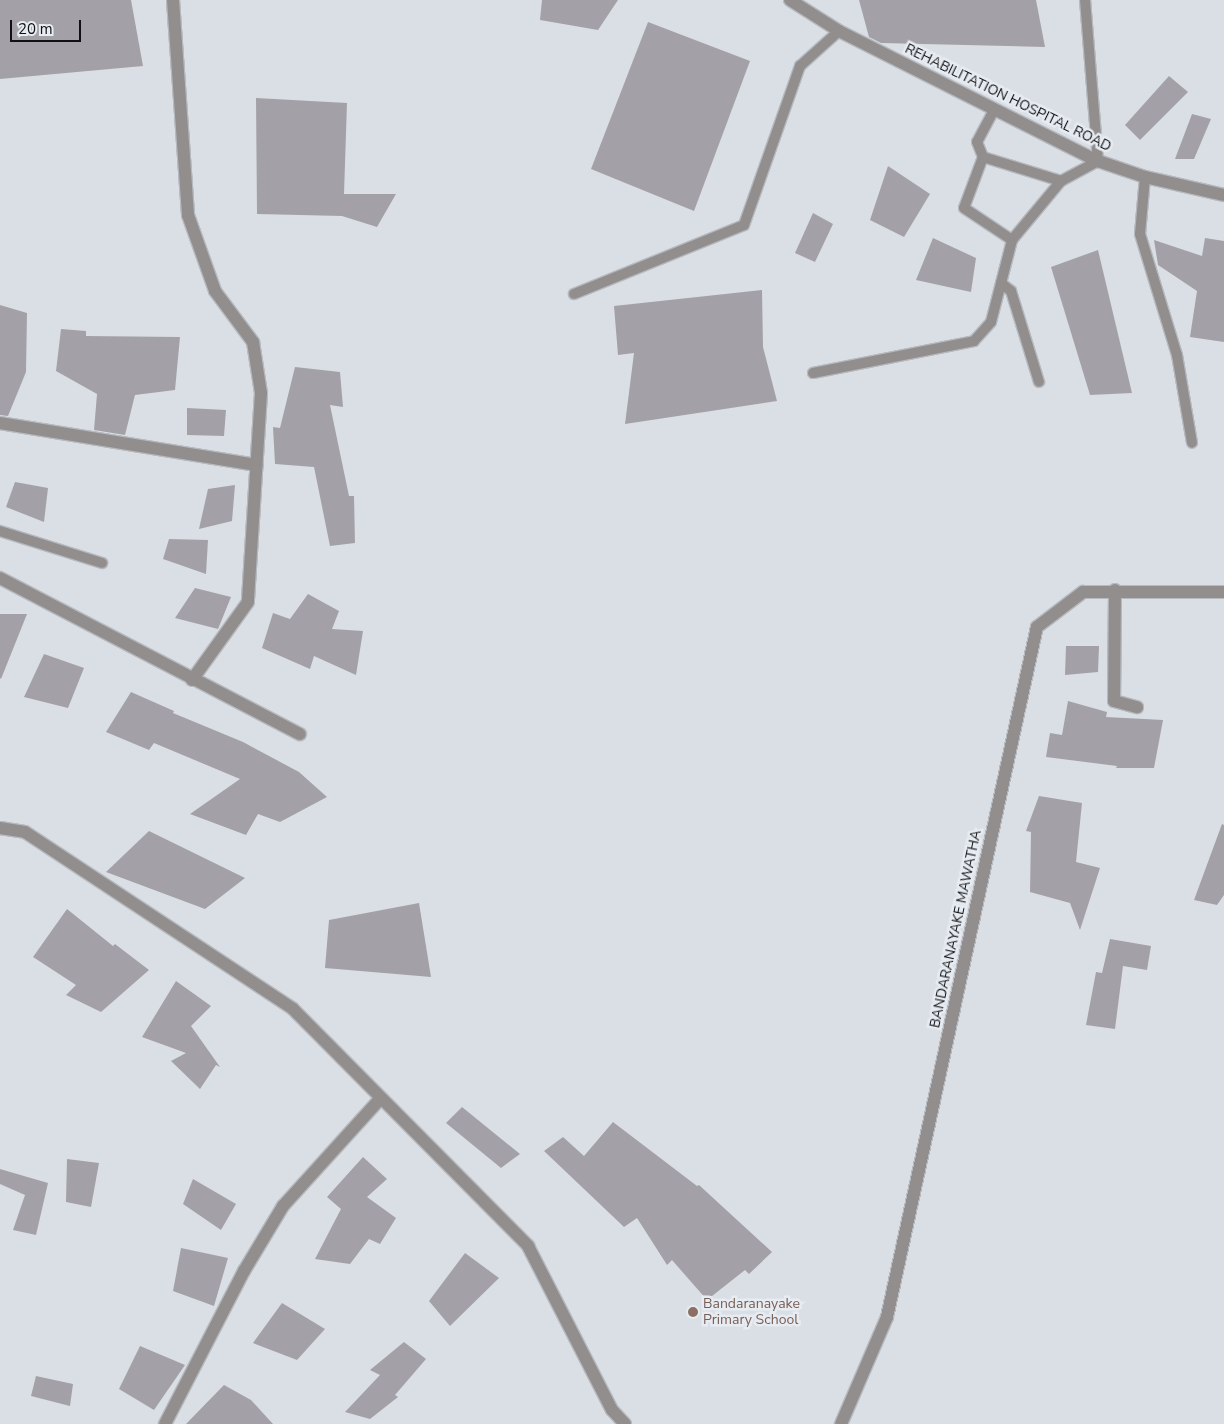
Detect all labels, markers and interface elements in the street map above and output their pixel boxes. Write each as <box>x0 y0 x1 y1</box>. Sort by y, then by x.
scale bar <box>12 10 84 42</box>
text: 20 m <box>18 19 53 39</box>
street label: REHABILITATION HOSPITAL ROAD <box>902 41 1114 155</box>
street label: BANDARANAYAKE MAWATHA <box>927 828 985 1030</box>
place label: Bandaranayake Primary School <box>703 1296 800 1328</box>
marker: Bandaranayake Primary School <box>687 1306 699 1318</box>

